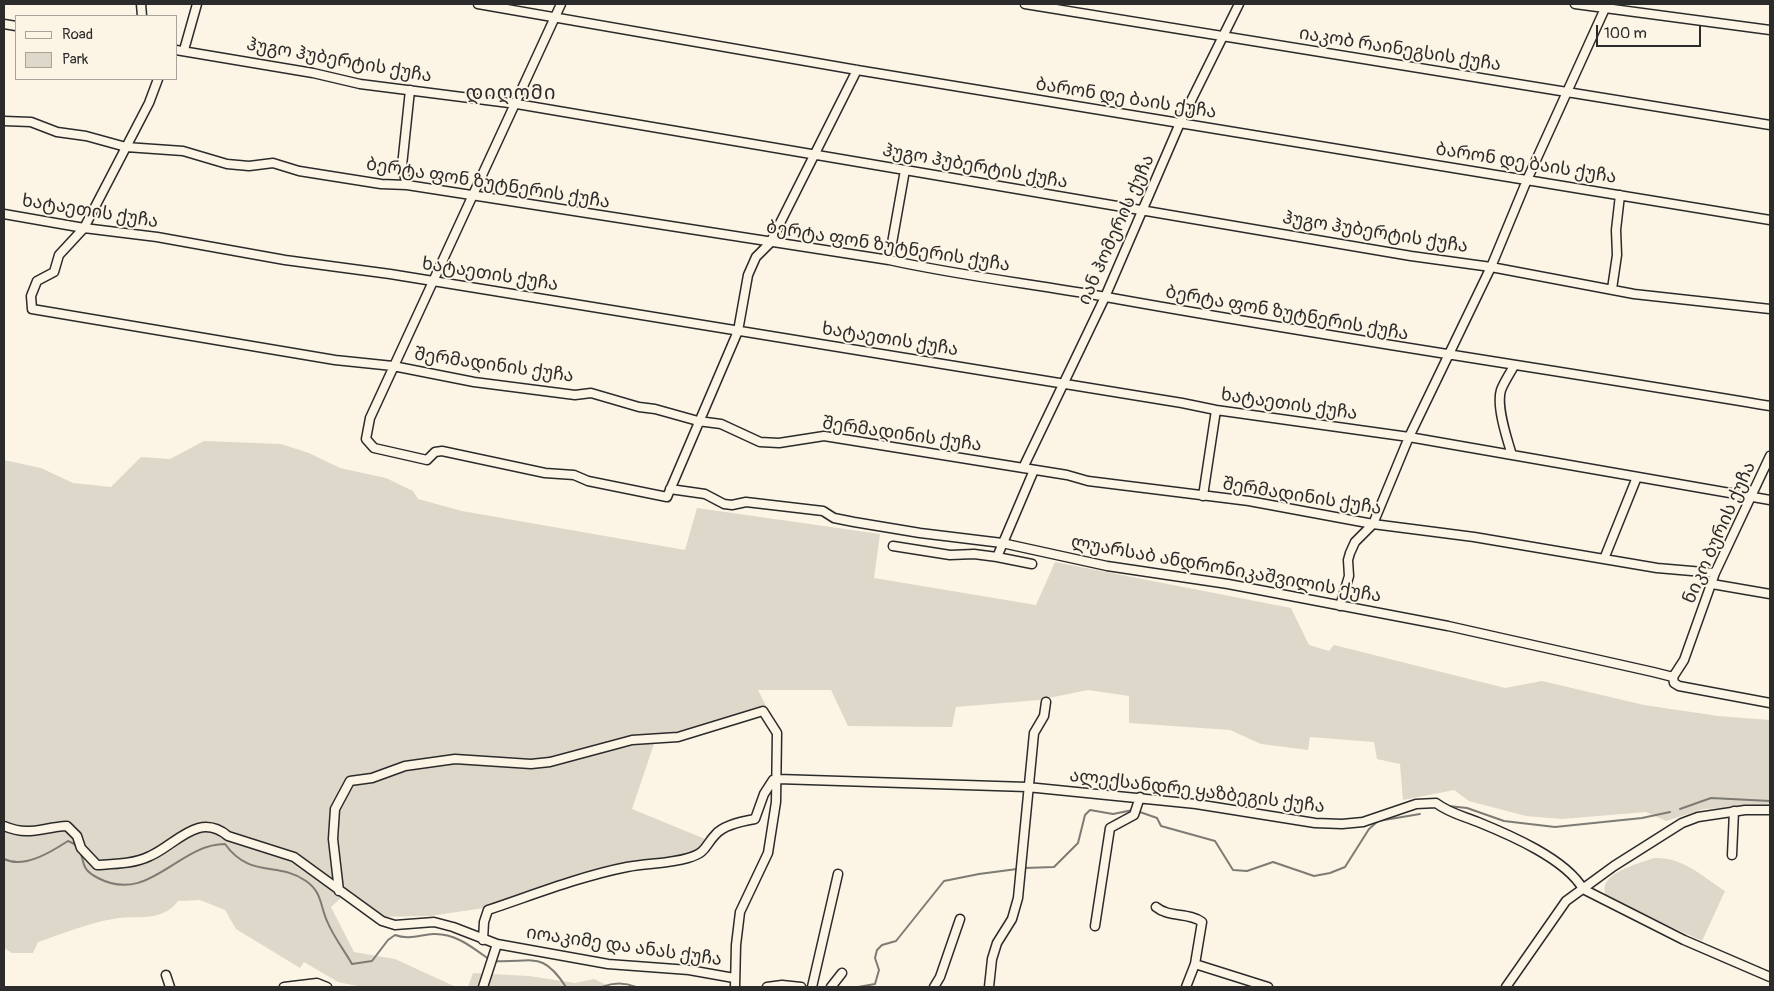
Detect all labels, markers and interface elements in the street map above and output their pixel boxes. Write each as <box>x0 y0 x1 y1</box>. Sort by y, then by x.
legend <box>15 15 178 80</box>
scale bar <box>1599 15 1704 47</box>
street label: იაკობ რაინეგსის ქუჩა <box>1298 23 1502 77</box>
text: 100 m <box>1604 24 1647 43</box>
text: Road <box>62 25 93 44</box>
street label: ჰუგო ჰუბერტის ქუჩა <box>245 34 433 88</box>
text: Park <box>62 50 88 69</box>
street label: ბარონ დე ბაის ქუჩა <box>1034 74 1218 124</box>
district label: დიღომი <box>465 82 557 106</box>
street label: ბარონ დე ბაის ქუჩა <box>1434 139 1618 189</box>
street label: ჰუგო ჰუბერტის ქუჩა <box>881 140 1069 194</box>
street label: იან ჰომერის ქუჩა <box>1074 151 1160 309</box>
street label: ბერტა ფონ ზუტნერის ქუჩა <box>365 154 611 214</box>
street label: ხატაეთის ქუჩა <box>20 191 160 233</box>
street label: ჰუგო ჰუბერტის ქუჩა <box>1281 208 1469 258</box>
street label: ბერტა ფონ ზუტნერის ქუჩა <box>765 217 1011 277</box>
street label: ხატაეთის ქუჩა <box>420 254 560 296</box>
street label: ბერტა ფონ ზუტნერის ქუჩა <box>1164 282 1410 346</box>
street label: ხატაეთის ქუჩა <box>820 319 960 361</box>
street label: შერმადინის ქუჩა <box>413 344 575 388</box>
street label: ხატაეთის ქუჩა <box>1219 385 1359 425</box>
street label: შერმადინის ქუჩა <box>821 413 983 457</box>
street label: ნიკო ბურის ქუჩა <box>1679 459 1761 607</box>
street label: შერმადინის ქუჩა <box>1221 474 1383 520</box>
street label: ლუარსაბ ანდრონიკაშვილის ქუჩა <box>1069 532 1383 608</box>
street label: ალექსანდრე ყაზბეგის ქუჩა <box>1068 766 1326 818</box>
street label: იოაკიმე და ანას ქუჩა <box>525 923 723 971</box>

